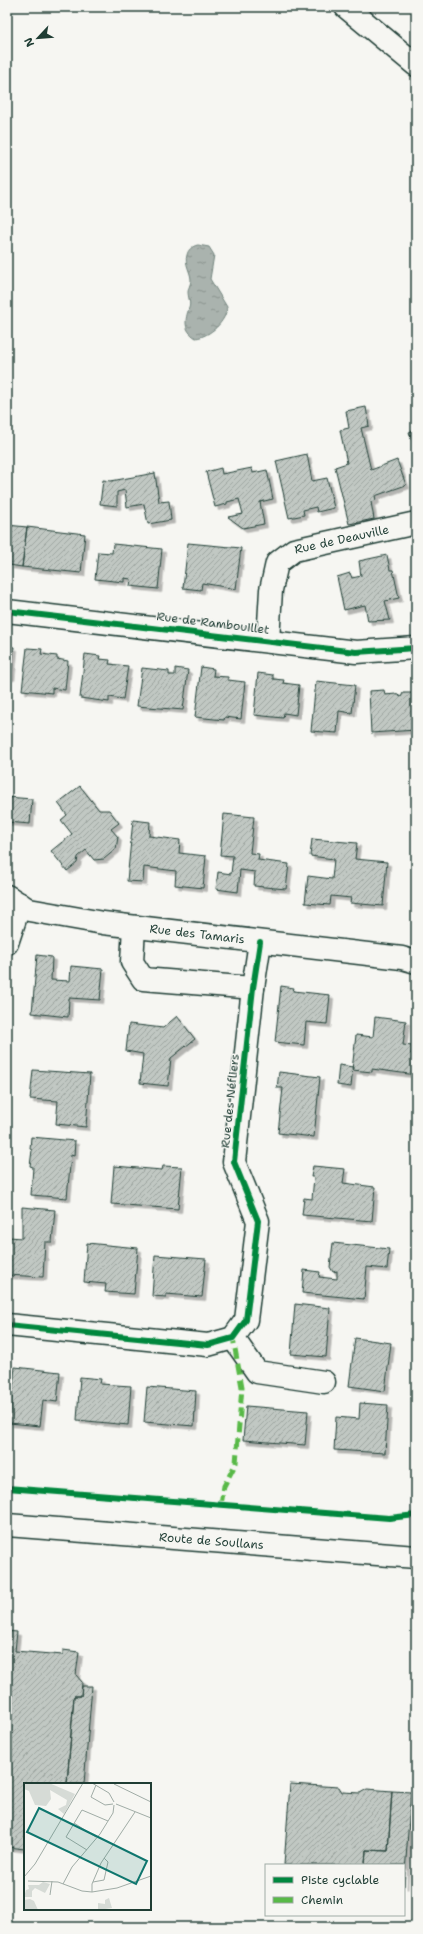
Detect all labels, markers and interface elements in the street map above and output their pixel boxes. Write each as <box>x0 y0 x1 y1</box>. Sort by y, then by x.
north arrow <box>18 18 58 58</box>
text: N <box>21 35 38 49</box>
street label: Rue de Deauville <box>293 521 391 558</box>
street label: Rue de Rambouillet <box>156 608 270 638</box>
street label: Rue des Tamaris <box>149 921 245 948</box>
street label: Rue des Néfliers <box>217 1053 243 1149</box>
street label: Route de Soullans <box>158 1529 264 1553</box>
inset map <box>24 1783 151 1910</box>
legend <box>265 1864 405 1916</box>
text: Piste cyclable <box>301 1872 379 1888</box>
text: Chemin <box>301 1892 343 1908</box>

